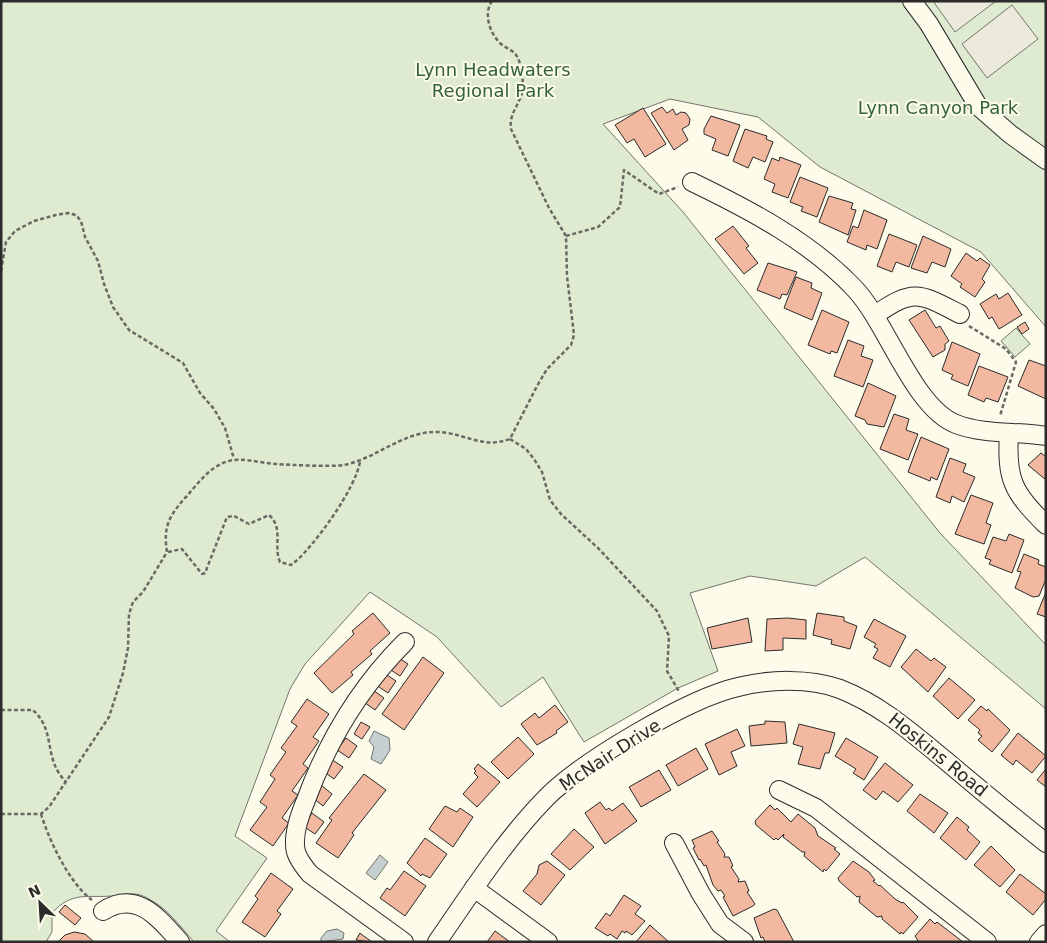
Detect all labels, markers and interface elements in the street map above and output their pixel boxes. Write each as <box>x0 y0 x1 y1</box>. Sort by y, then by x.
park label: Lynn Headwaters Regional Park <box>415 59 571 101</box>
park label: Lynn Canyon Park <box>858 97 1019 118</box>
street label: Hoskins Road <box>885 708 992 801</box>
street label: McNair Drive <box>555 714 664 795</box>
north arrow <box>15 878 65 928</box>
text: N <box>26 881 43 901</box>

